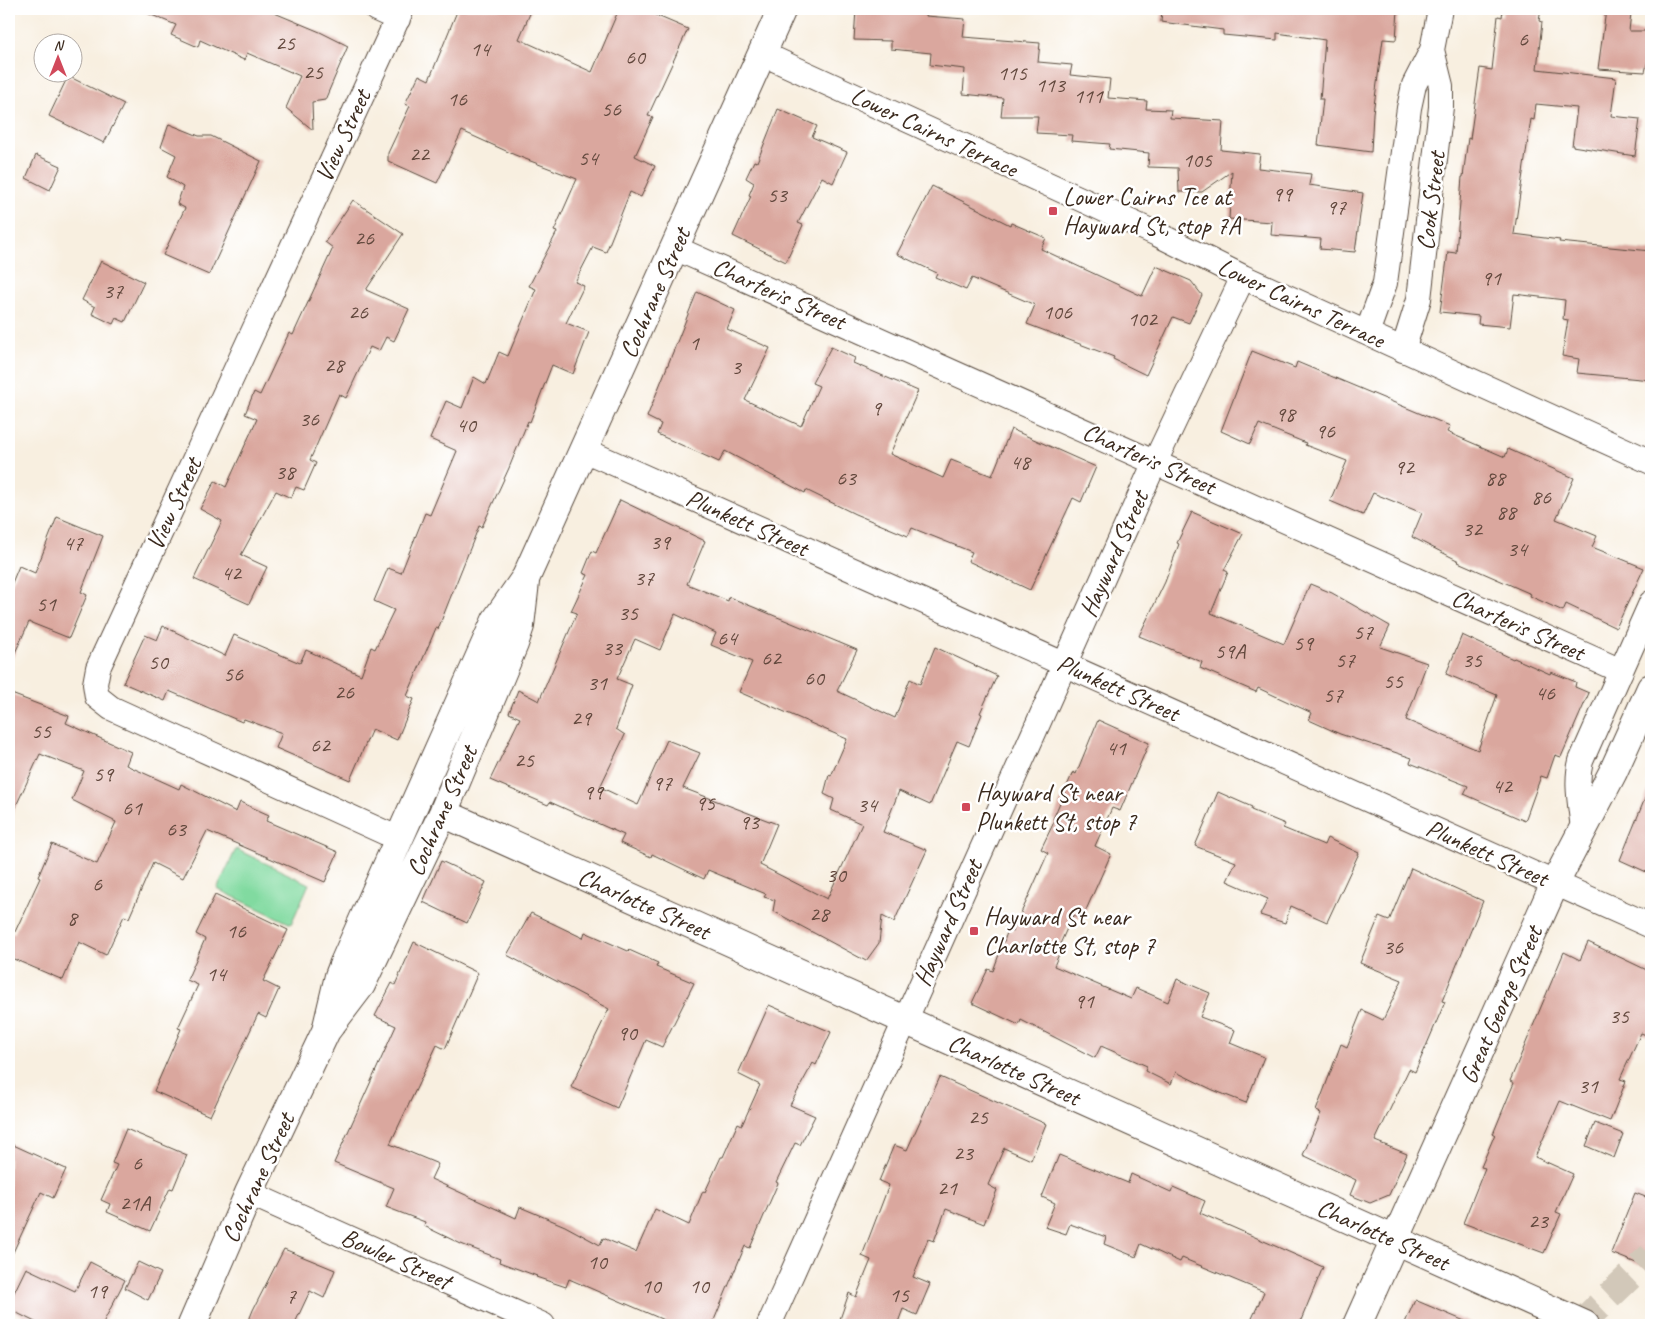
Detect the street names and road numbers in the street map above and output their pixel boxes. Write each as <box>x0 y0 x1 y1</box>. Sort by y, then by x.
street label: Lower Cairns Terrace <box>846 79 1024 185</box>
street label: View Street <box>308 82 379 187</box>
street label: Cook Street <box>1409 147 1453 252</box>
street label: Cochrane Street <box>612 220 699 363</box>
street label: Lower Cairns Terrace <box>1213 250 1391 356</box>
street label: Charteris Street <box>708 251 853 339</box>
street label: Charteris Street <box>1078 416 1223 504</box>
street label: View Street <box>139 450 210 555</box>
street label: Plunkett Street <box>681 482 816 565</box>
street label: Hayward Street <box>1072 483 1157 622</box>
street label: Charteris Street <box>1447 582 1592 670</box>
street label: Plunkett Street <box>1052 647 1187 730</box>
street label: Cochrane Street <box>399 738 486 881</box>
street label: Plunkett Street <box>1421 812 1556 895</box>
street label: Hayward Street <box>906 852 991 991</box>
street label: Charlotte Street <box>573 861 717 948</box>
street label: Great George Street <box>1452 919 1551 1089</box>
street label: Charlotte Street <box>943 1027 1087 1114</box>
street label: Cochrane Street <box>214 1106 303 1248</box>
street label: Charlotte Street <box>1312 1192 1456 1279</box>
street label: Bowler Street <box>336 1221 459 1299</box>

